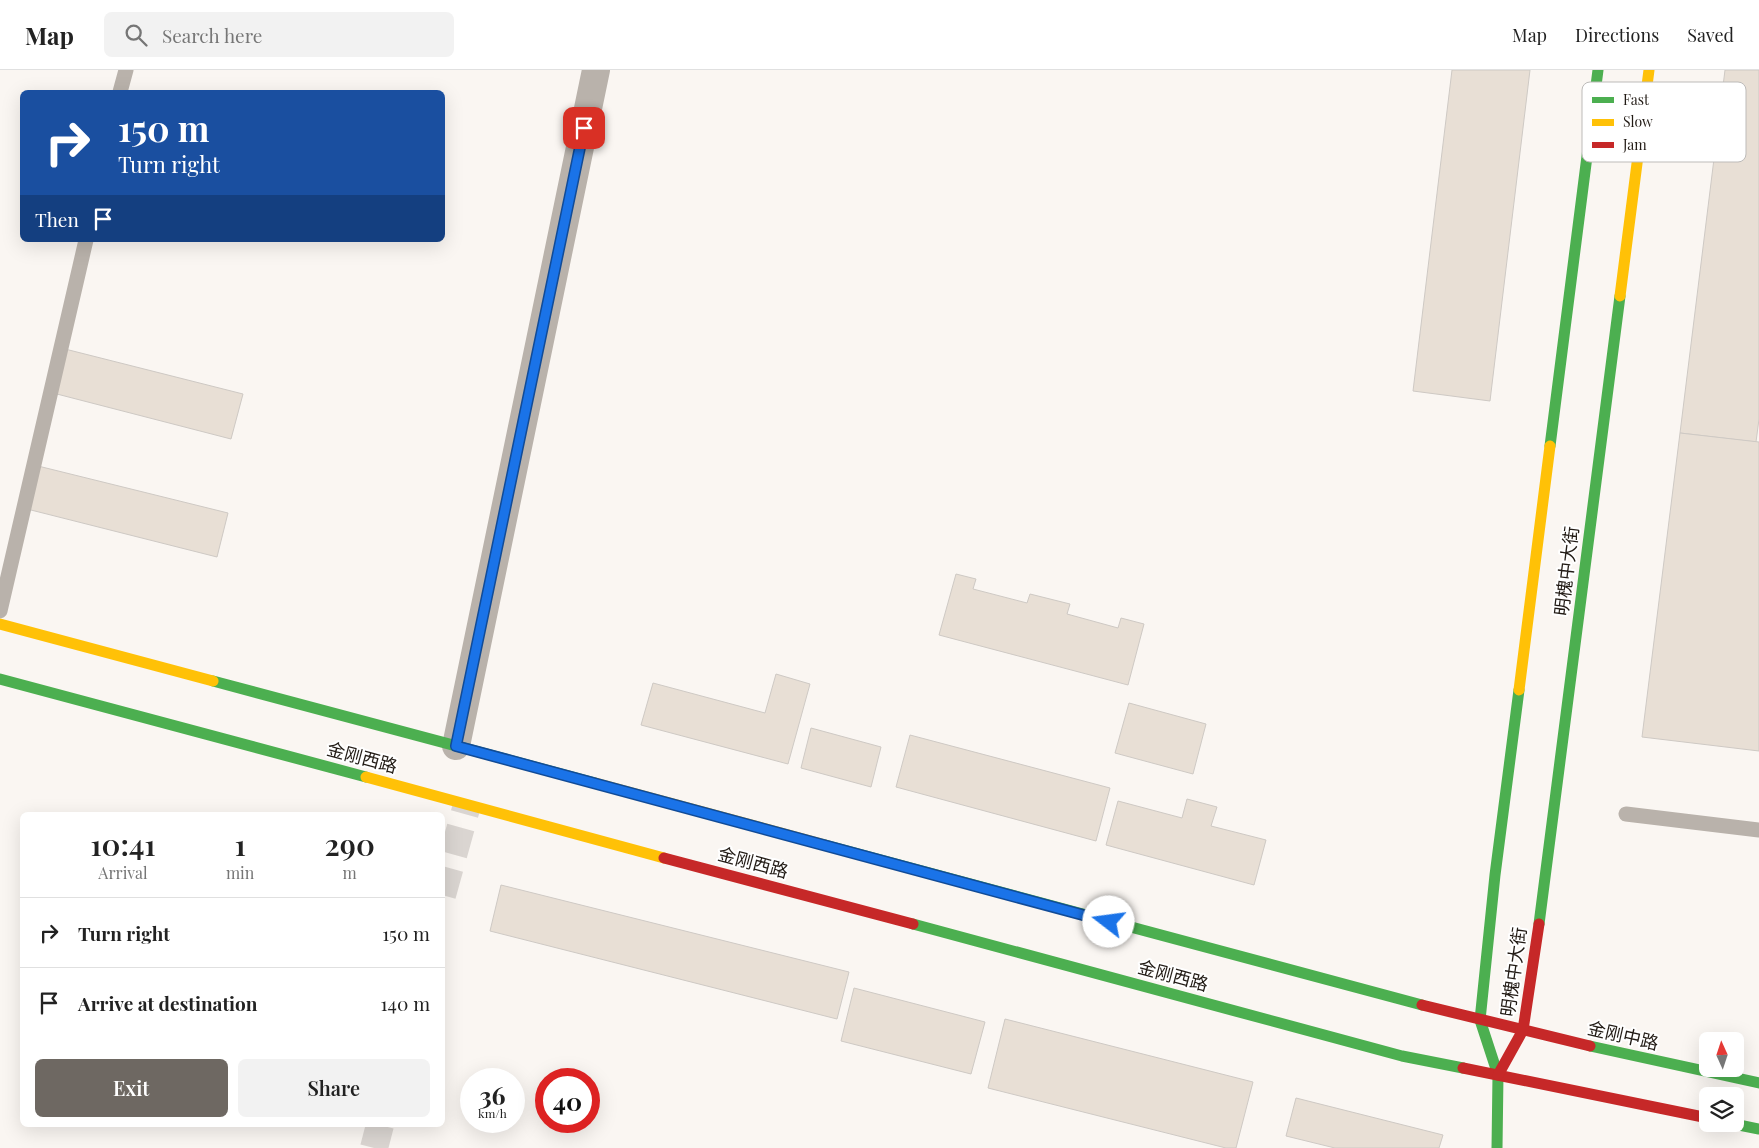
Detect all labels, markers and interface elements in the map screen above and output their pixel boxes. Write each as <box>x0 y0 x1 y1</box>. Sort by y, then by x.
search box <box>104 12 454 57</box>
text: Map <box>25 19 74 51</box>
icon: search <box>122 21 150 49</box>
text: Search here <box>162 22 262 48</box>
text: Map <box>1512 23 1547 47</box>
text: Directions <box>1575 23 1659 47</box>
text: Saved <box>1687 23 1734 47</box>
legend <box>1582 82 1746 162</box>
text: Fast <box>1623 90 1650 109</box>
text: 150 m <box>118 104 209 151</box>
pin <box>563 107 605 149</box>
icon: right <box>35 110 100 175</box>
text: Slow <box>1623 112 1653 131</box>
icon: arrive <box>570 114 598 142</box>
text: Jam <box>1622 135 1647 154</box>
text: Turn right <box>118 149 220 179</box>
icon: arrive <box>89 205 117 233</box>
text: Then <box>35 206 79 232</box>
street label: 明槐中大街 <box>1549 525 1583 617</box>
street label: 金刚西路 <box>324 736 400 778</box>
text: 10:41 <box>90 824 156 864</box>
text: 1 <box>234 824 246 864</box>
text: 290 <box>325 824 375 864</box>
street label: 金刚西路 <box>715 841 791 883</box>
text: Arrival <box>98 862 148 883</box>
text: min <box>226 862 254 883</box>
text: m <box>343 862 357 883</box>
position arrow <box>1082 895 1134 947</box>
icon: right <box>35 919 63 947</box>
text: Turn right <box>78 920 170 946</box>
text: 150 m <box>382 920 430 946</box>
street label: 明槐中大街 <box>1495 926 1531 1018</box>
street label: 金刚西路 <box>1135 954 1211 996</box>
icon: arrive <box>35 989 63 1017</box>
text: Arrive at destination <box>78 990 258 1016</box>
text: 140 m <box>381 990 430 1016</box>
street label: 金刚中路 <box>1585 1015 1661 1055</box>
north arrow <box>1699 1032 1744 1078</box>
map controls <box>1699 1032 1744 1132</box>
button: Exit <box>35 1059 228 1117</box>
button: Share <box>238 1059 430 1117</box>
speed limit sign: 40 <box>535 1068 600 1133</box>
text: 36 <box>479 1078 506 1111</box>
button: layers <box>1699 1087 1744 1132</box>
text: km/h <box>478 1105 507 1121</box>

